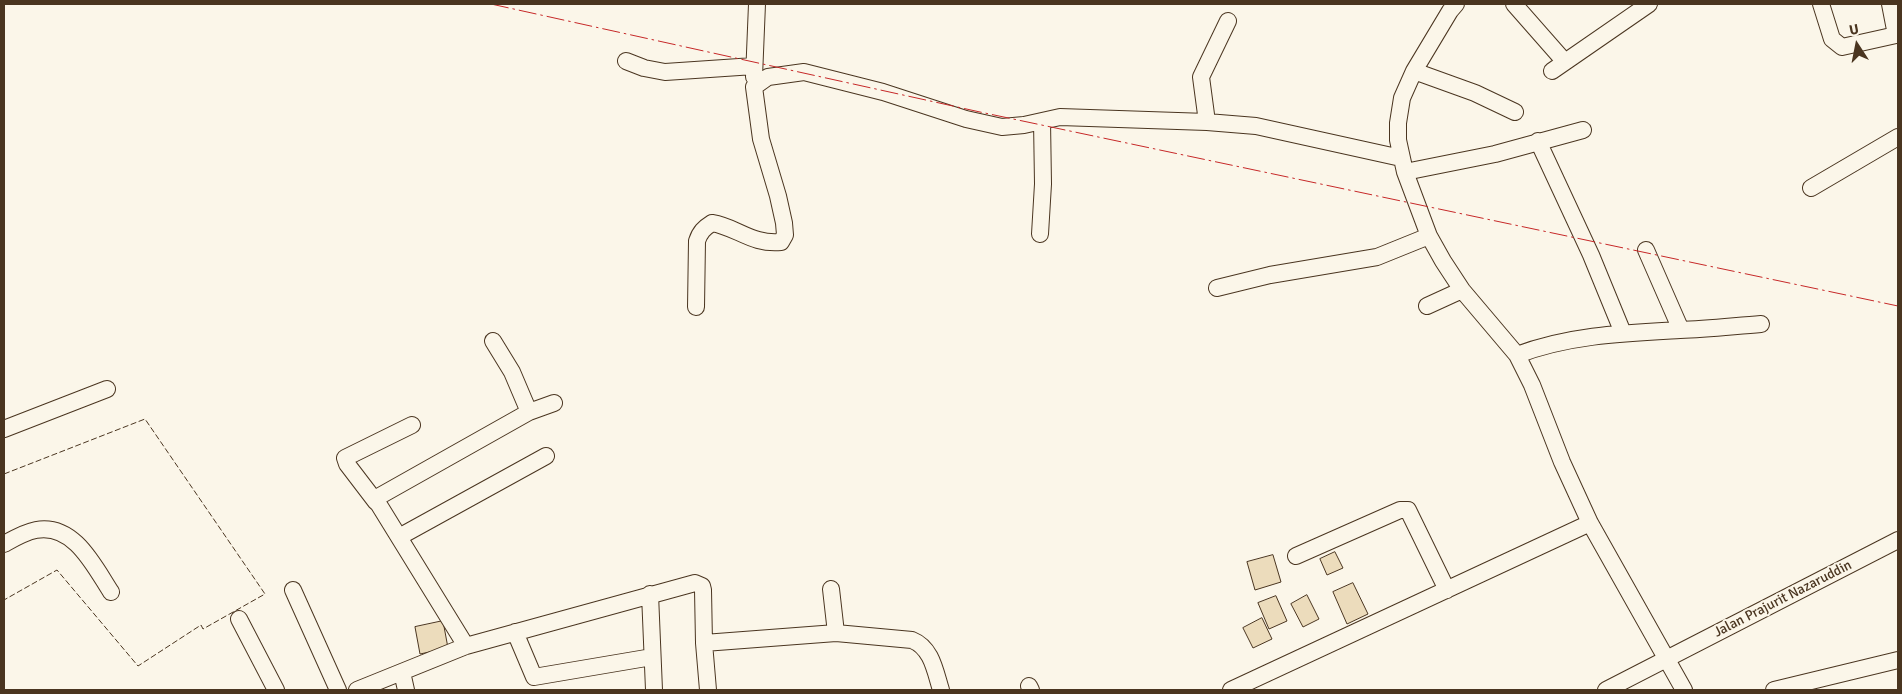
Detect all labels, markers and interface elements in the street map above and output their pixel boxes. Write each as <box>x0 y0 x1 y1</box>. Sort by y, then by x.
north arrow <box>1832 20 1882 70</box>
text: U <box>1848 21 1860 39</box>
street label: Jalan Prajurit Nazaruddin <box>1711 557 1855 641</box>

